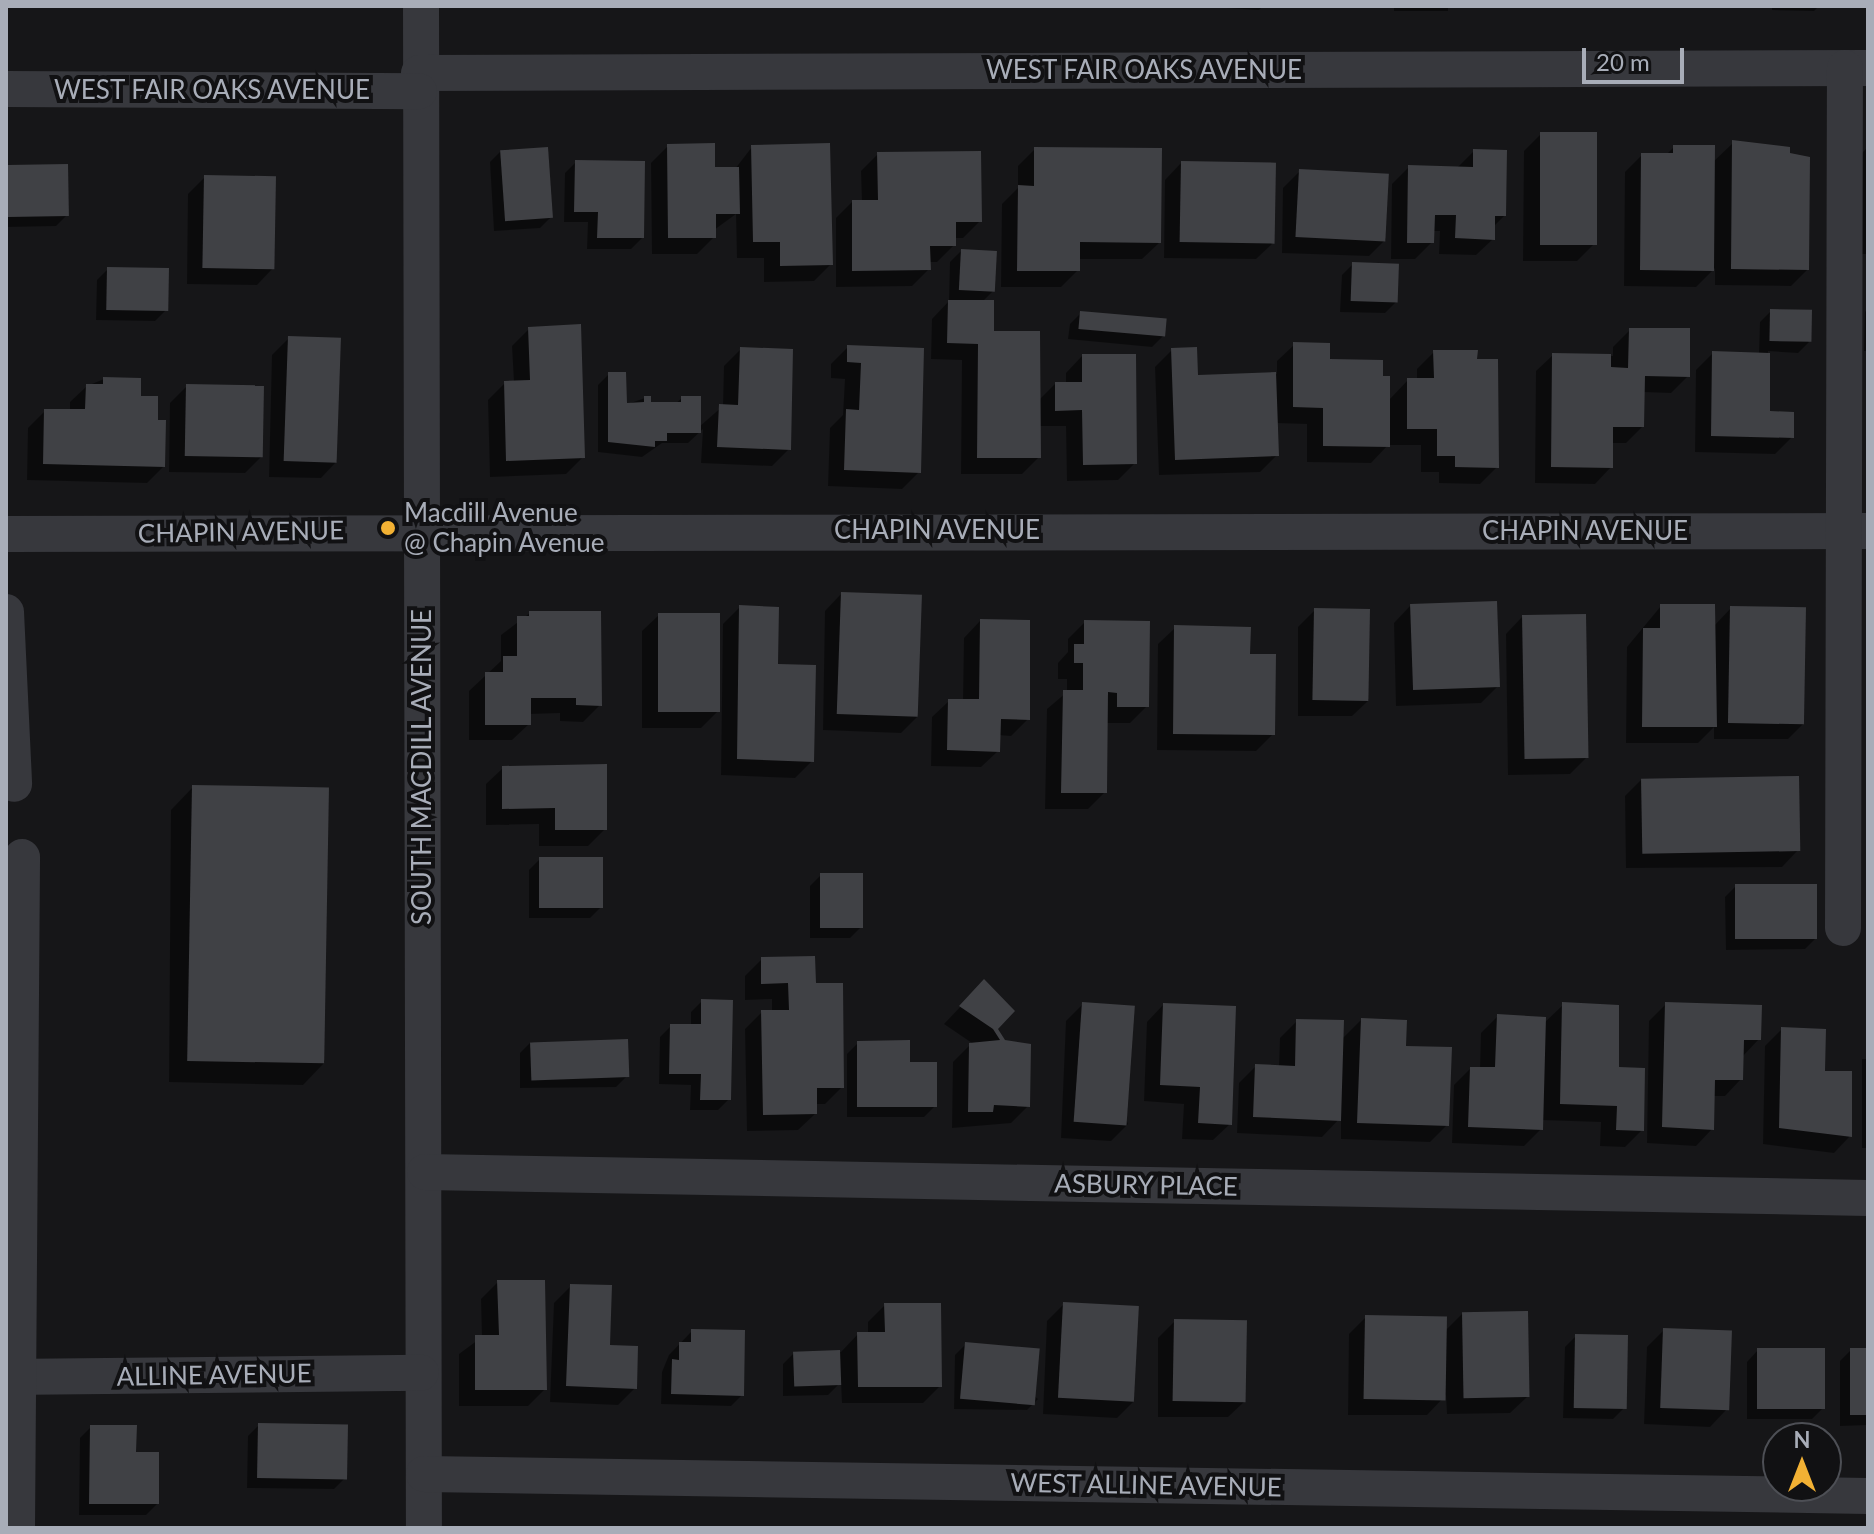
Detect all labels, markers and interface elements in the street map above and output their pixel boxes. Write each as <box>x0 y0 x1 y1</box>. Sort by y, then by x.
scale bar <box>1586 32 1688 82</box>
text: 20 m <box>1596 47 1650 76</box>
street label: WEST FAIR OAKS AVENUE <box>985 54 1303 86</box>
street label: WEST FAIR OAKS AVENUE <box>53 74 371 106</box>
place label: Macdill Avenue @ Chapin Avenue <box>404 497 605 558</box>
street label: CHAPIN AVENUE <box>833 514 1041 546</box>
street label: CHAPIN AVENUE <box>137 515 345 549</box>
street label: CHAPIN AVENUE <box>1481 515 1689 547</box>
marker: Macdill Avenue @ Chapin Avenue <box>379 519 397 537</box>
street label: SOUTH MACDILL AVENUE <box>406 608 438 926</box>
street label: ASBURY PLACE <box>1053 1168 1239 1202</box>
street label: ALLINE AVENUE <box>116 1358 312 1392</box>
north arrow <box>1762 1422 1842 1502</box>
text: N <box>1794 1426 1810 1453</box>
street label: WEST ALLINE AVENUE <box>1009 1467 1283 1503</box>

